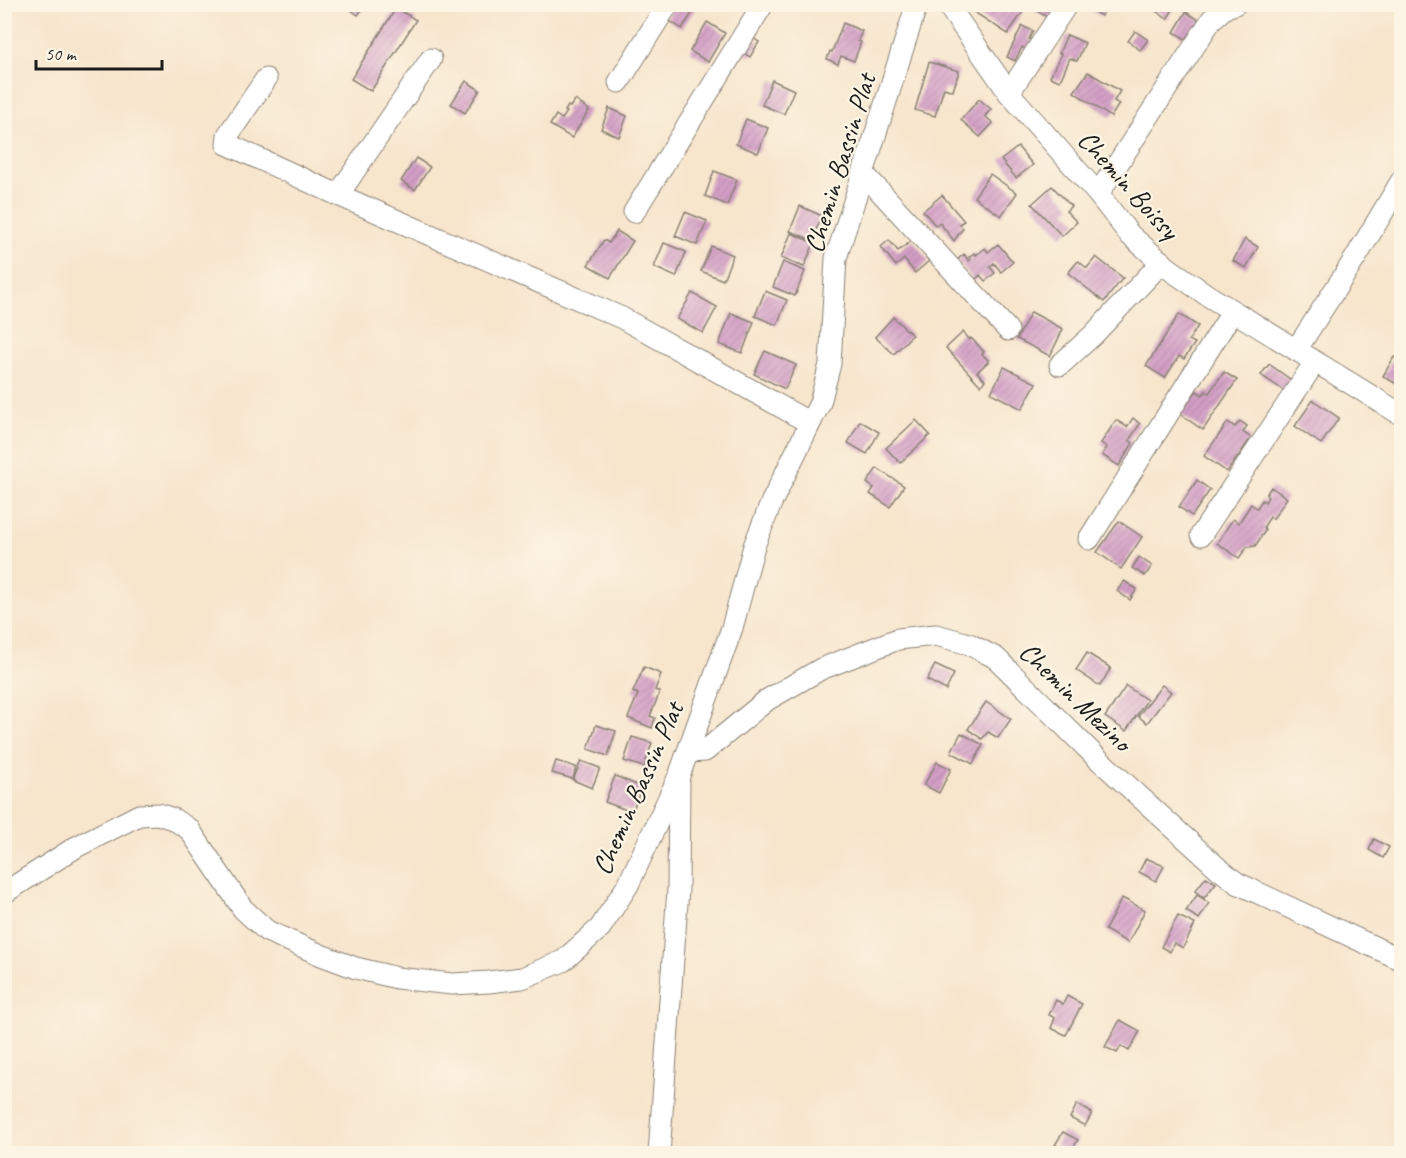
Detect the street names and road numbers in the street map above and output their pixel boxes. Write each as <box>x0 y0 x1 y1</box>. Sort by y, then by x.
street label: Chemin Bassin Plat <box>796 67 884 257</box>
street label: Chemin Boissy <box>1070 122 1189 248</box>
street label: Chemin Mezino <box>1012 634 1142 761</box>
street label: Chemin Bassin Plat <box>584 694 692 880</box>

